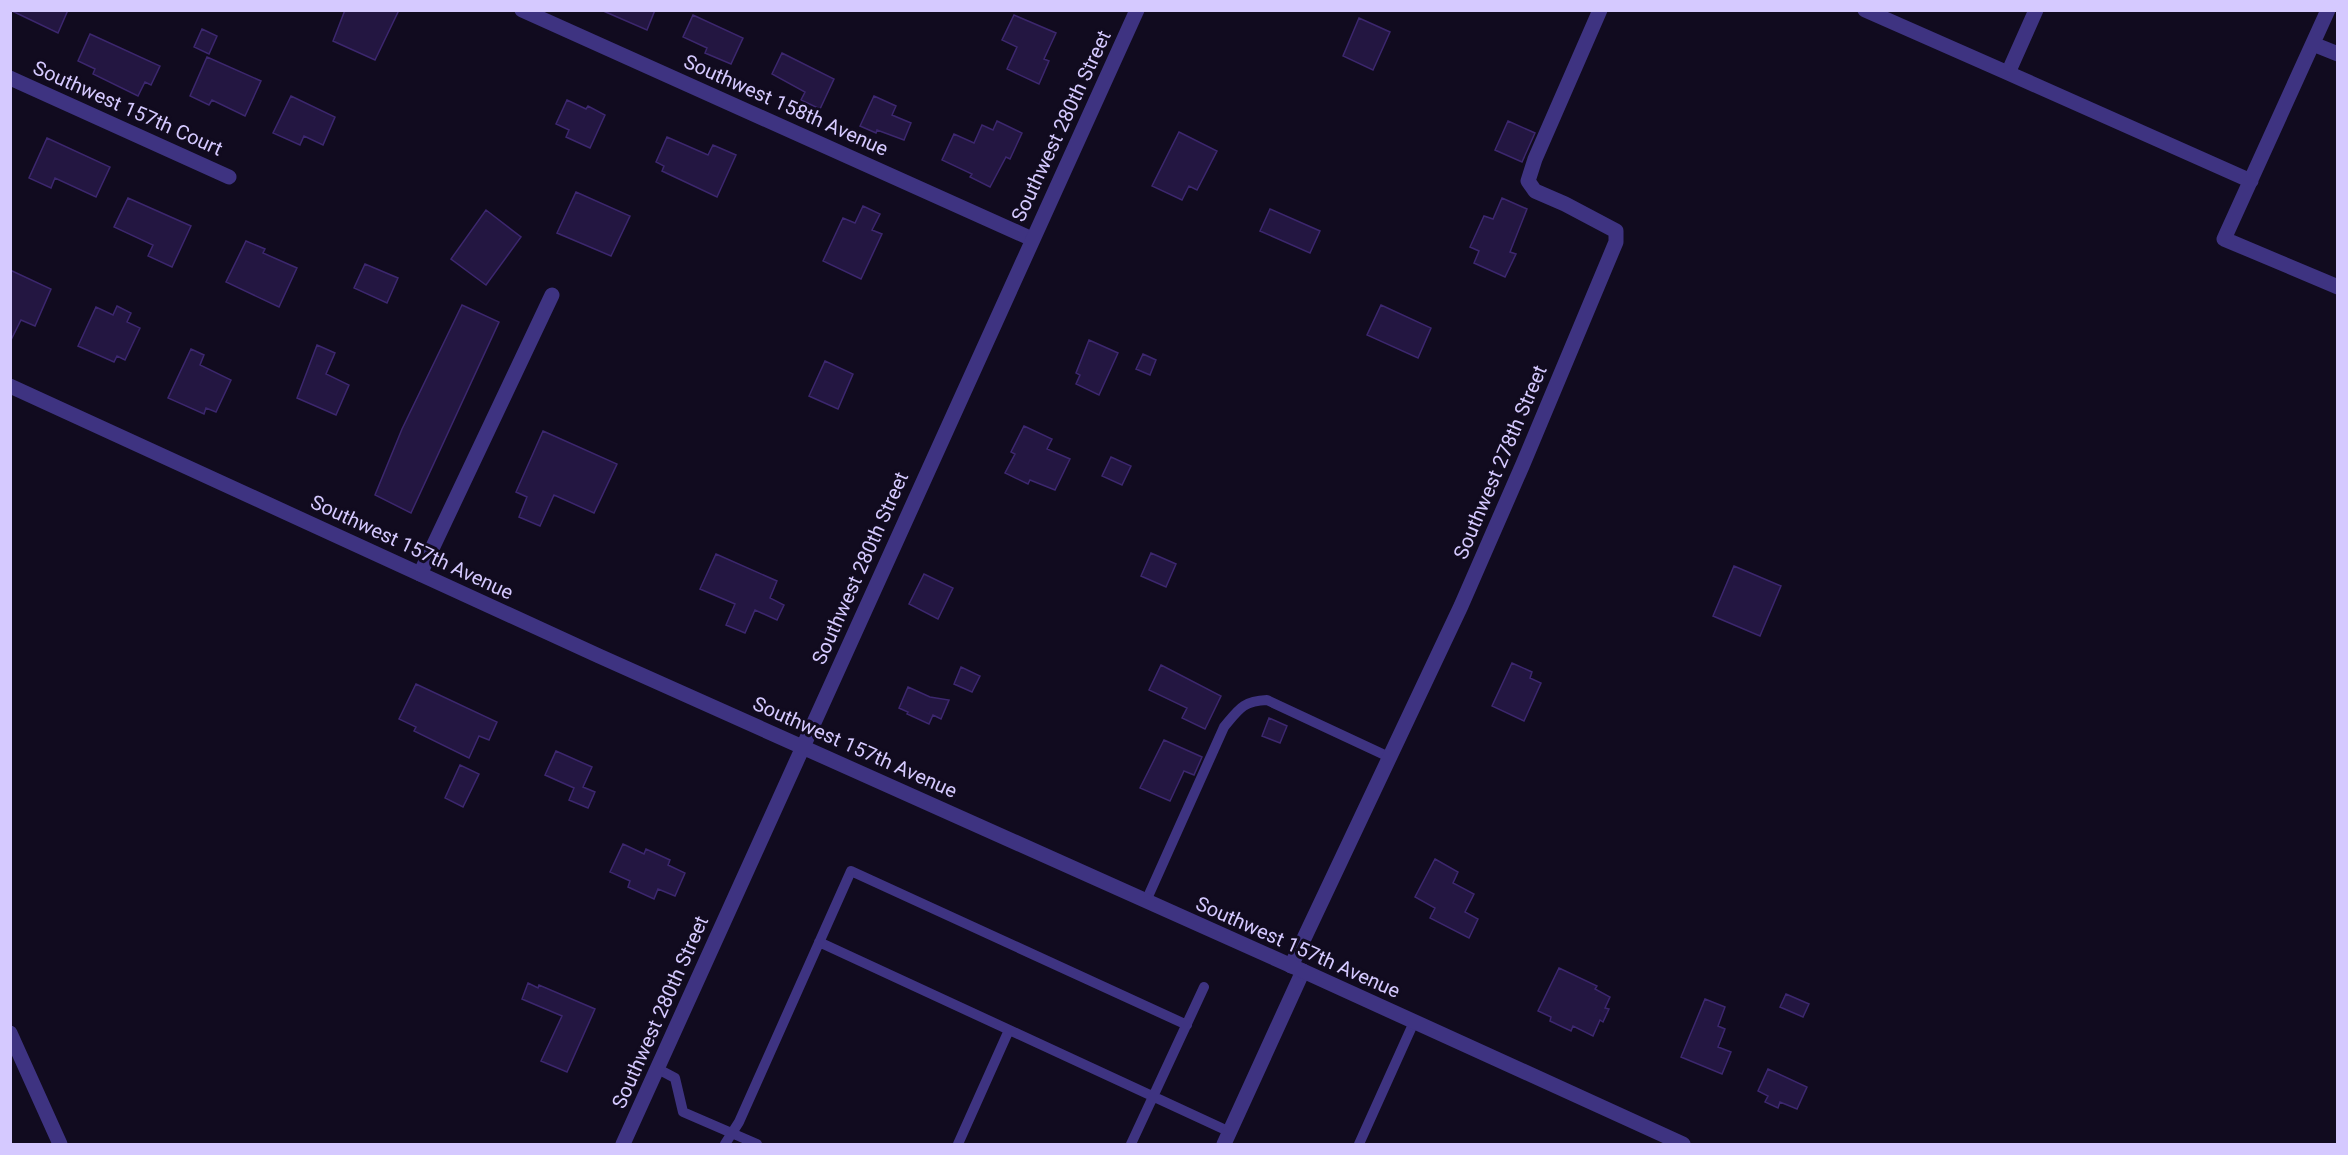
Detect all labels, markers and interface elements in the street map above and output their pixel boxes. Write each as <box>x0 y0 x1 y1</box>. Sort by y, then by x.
street label: Southwest 280th Street <box>1006 27 1116 225</box>
street label: Southwest 158th Avenue <box>680 49 892 161</box>
street label: Southwest 157th Court <box>30 55 226 161</box>
street label: Southwest 278th Street <box>1448 361 1552 563</box>
street label: Southwest 280th Street <box>807 468 913 668</box>
street label: Southwest 157th Avenue <box>307 489 517 605</box>
street label: Southwest 157th Avenue <box>749 691 961 803</box>
street label: Southwest 157th Avenue <box>1192 891 1404 1003</box>
street label: Southwest 280th Street <box>607 912 713 1112</box>

